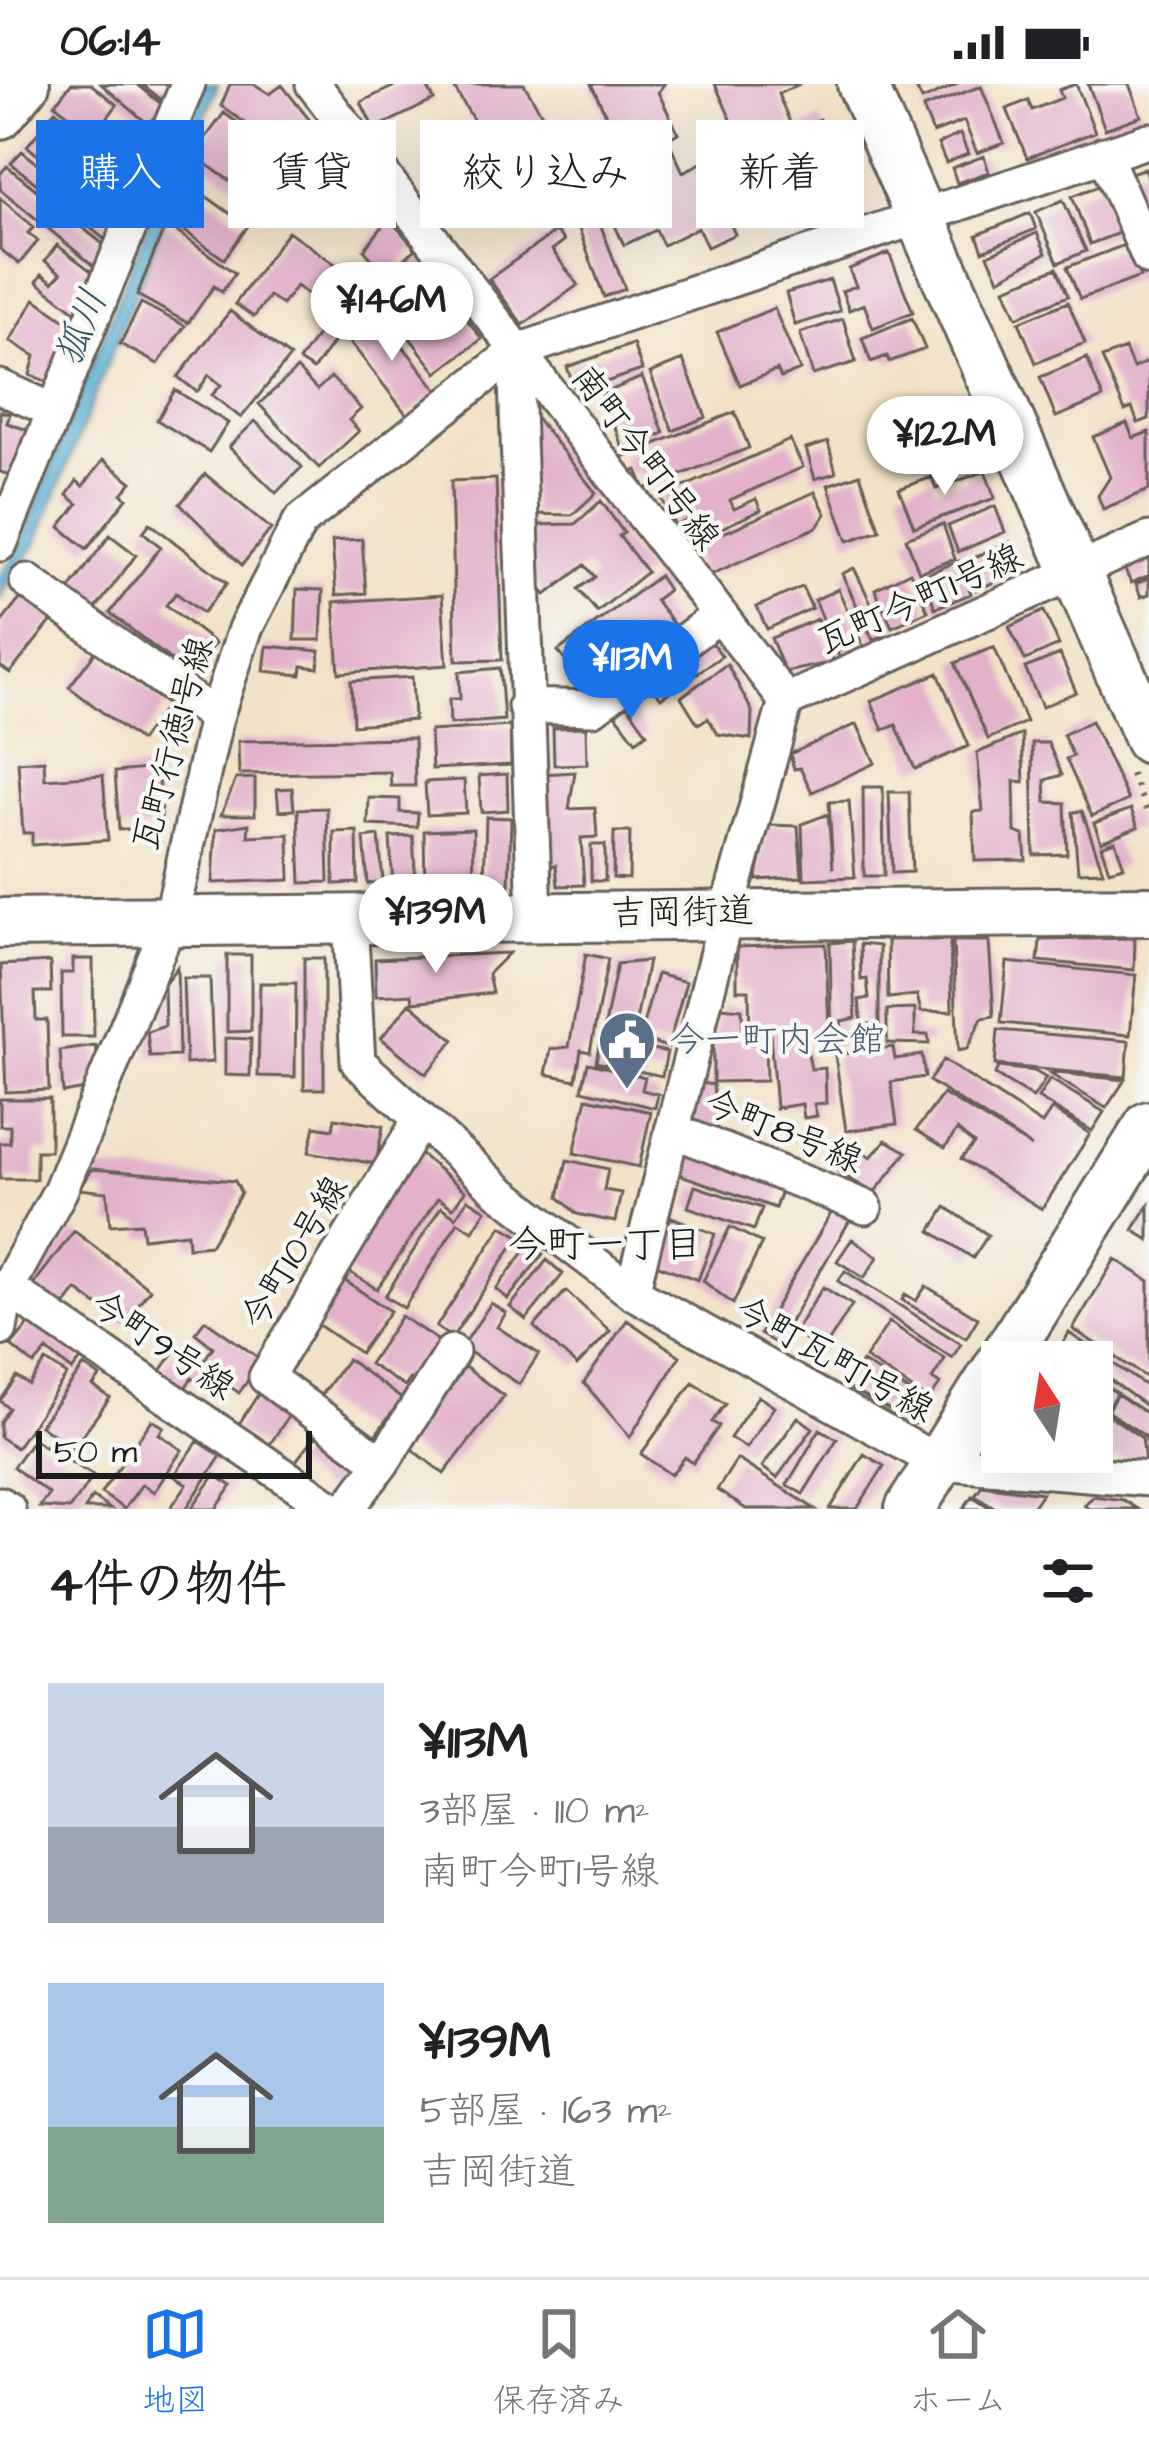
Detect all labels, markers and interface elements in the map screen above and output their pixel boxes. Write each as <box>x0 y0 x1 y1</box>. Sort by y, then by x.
text: 06:14 <box>60 11 161 73</box>
chip: 購入 <box>36 120 204 228</box>
chip: 賃貸 <box>228 120 396 228</box>
chip: 絞り込み <box>420 120 672 228</box>
chip: 新着 <box>696 120 864 228</box>
pin: ¥146M <box>308 262 476 364</box>
text: ¥146M <box>337 274 447 328</box>
water label: 狐川 <box>42 282 122 374</box>
street label: 南町今町1号線 <box>558 355 732 561</box>
pin: ¥122M <box>861 396 1029 498</box>
text: ¥122M <box>894 408 996 462</box>
street label: 瓦町今町1号線 <box>809 532 1031 668</box>
pin: ¥113M <box>547 620 715 722</box>
street label: 瓦町行徳1号線 <box>121 631 227 857</box>
text: ¥113M <box>590 632 672 686</box>
pin: ¥139M <box>352 874 520 976</box>
text: ¥139M <box>386 886 486 940</box>
street label: 吉岡街道 <box>610 886 754 940</box>
public building icon: 今一町内会館 <box>596 1009 658 1091</box>
place label: 今一町内会館 <box>669 1015 885 1066</box>
street label: 今町8号線 <box>696 1077 870 1187</box>
street label: 今町10号線 <box>229 1166 361 1340</box>
district label: 今町一丁目 <box>507 1219 703 1273</box>
street label: 今町9号線 <box>80 1279 244 1413</box>
street label: 今町瓦町1号線 <box>725 1284 943 1436</box>
north arrow <box>981 1341 1113 1473</box>
map controls <box>981 1341 1113 1473</box>
scale bar <box>36 1425 312 1478</box>
text: 50 m <box>54 1429 137 1475</box>
icon: filters <box>1035 1548 1101 1614</box>
text: 4件の物件 <box>48 1550 287 1621</box>
text: ¥113M <box>420 1707 528 1778</box>
icon: home <box>144 1731 288 1875</box>
text: 3部屋 · 110 m² <box>420 1785 650 1839</box>
text: 南町今町1号線 <box>420 1846 659 1900</box>
text: ¥139M <box>420 2007 551 2078</box>
icon: home <box>144 2031 288 2175</box>
text: 5部屋 · 163 m² <box>420 2085 672 2139</box>
text: 吉岡街道 <box>420 2146 576 2200</box>
tab: 地図 <box>142 2301 208 2424</box>
tab: 保存済み <box>493 2301 625 2424</box>
tab: ホーム <box>909 2301 1007 2424</box>

